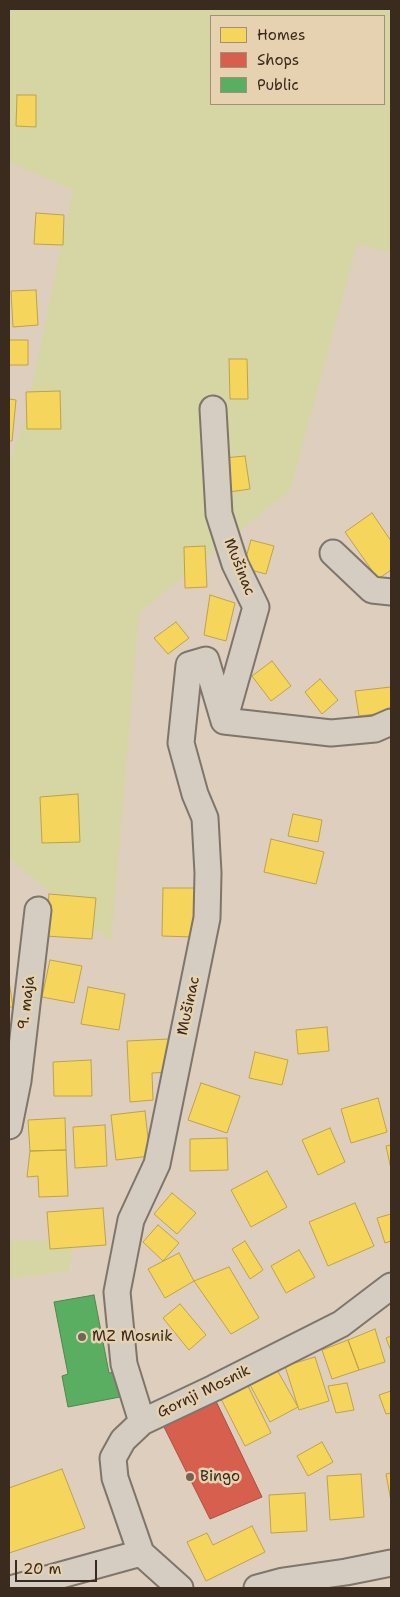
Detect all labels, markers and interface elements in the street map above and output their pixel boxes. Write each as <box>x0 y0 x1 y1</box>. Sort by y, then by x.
legend <box>210 15 385 105</box>
text: Homes <box>257 25 305 45</box>
text: Shops <box>257 50 299 70</box>
text: Public <box>257 75 299 95</box>
street label: Mušinac <box>219 536 259 598</box>
street label: 9. maja <box>15 975 39 1031</box>
street label: Mušinac <box>174 975 204 1037</box>
place label: MZ Mosnik <box>92 1328 173 1346</box>
marker: MZ Mosnik <box>76 1331 88 1343</box>
street label: Gornji Mosnik <box>155 1362 253 1422</box>
place label: Bingo <box>200 1468 240 1486</box>
marker: Bingo <box>184 1471 196 1483</box>
scale bar <box>18 1550 100 1582</box>
text: 20 m <box>23 1559 62 1579</box>

